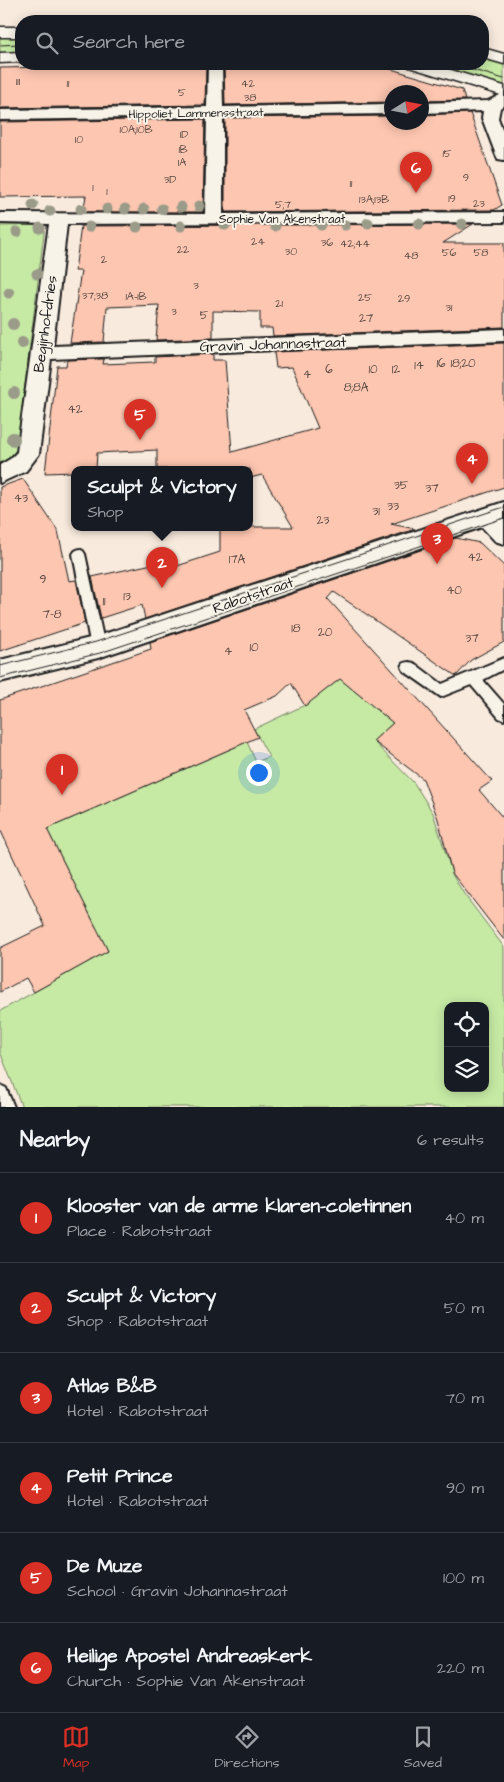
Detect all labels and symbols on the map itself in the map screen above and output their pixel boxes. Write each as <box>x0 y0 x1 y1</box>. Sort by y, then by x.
house number: 111 <box>16 74 21 89</box>
house number: 11 <box>67 76 70 91</box>
house number: 42 <box>241 76 256 91</box>
house number: 5 <box>178 85 186 100</box>
north arrow <box>384 85 429 130</box>
house number: 38 <box>244 90 256 105</box>
street label: Hippoliet Lammensstraat <box>128 104 264 123</box>
house number: 10A;10B <box>120 122 153 137</box>
house number: 1D <box>180 127 188 142</box>
house number: 10 <box>75 132 83 147</box>
house number: 1B <box>178 142 188 157</box>
house number: 15 <box>442 146 452 161</box>
pin: 6 <box>400 152 432 193</box>
house number: 1A <box>178 155 186 170</box>
house number: 9 <box>463 170 469 185</box>
house number: 3D <box>164 172 176 187</box>
house number: 11 <box>350 176 353 191</box>
house number: 1 <box>92 180 94 195</box>
house number: 1 <box>106 184 108 199</box>
house number: 19 <box>448 191 456 206</box>
house number: 13A;13B <box>359 192 389 207</box>
house number: 23 <box>473 196 485 211</box>
house number: 5;7 <box>275 197 291 212</box>
street label: Sophie Van Akenstraat <box>219 211 346 228</box>
house number: 24 <box>251 234 265 249</box>
house number: 36 <box>321 235 333 250</box>
house number: 42;44 <box>340 236 371 251</box>
house number: 22 <box>177 242 190 257</box>
house number: 30 <box>285 244 297 259</box>
house number: 56 <box>442 245 456 260</box>
house number: 58 <box>474 245 488 260</box>
house number: 48 <box>404 248 418 263</box>
house number: 2 <box>101 252 108 267</box>
street label: Begijnhofdries <box>28 274 64 374</box>
house number: 3 <box>193 278 199 293</box>
house number: 37;38 <box>82 288 108 303</box>
house number: 1A-1B <box>125 289 147 304</box>
house number: 25 <box>358 290 372 305</box>
house number: 29 <box>398 291 410 306</box>
house number: 21 <box>275 296 283 311</box>
house number: 31 <box>445 300 453 315</box>
house number: 3 <box>171 304 177 319</box>
house number: 5 <box>200 307 209 324</box>
house number: 27 <box>359 310 374 327</box>
street label: Gravin Johannastraat <box>199 331 347 358</box>
house number: 16 <box>436 355 446 372</box>
house number: 18;20 <box>450 355 476 372</box>
house number: 14 <box>414 357 424 374</box>
house number: 6 <box>325 361 333 378</box>
house number: 10 <box>368 361 378 378</box>
house number: 12 <box>392 361 400 378</box>
house number: 4 <box>303 366 311 383</box>
house number: 8;8A <box>344 379 369 396</box>
pin: 5 <box>124 399 156 440</box>
house number: 42 <box>67 401 83 418</box>
pin: 4 <box>456 443 488 484</box>
house number: 35 <box>394 477 409 494</box>
house number: 37 <box>425 480 439 497</box>
house number: 43 <box>14 490 28 507</box>
house number: 33 <box>387 498 399 515</box>
house number: 31 <box>372 503 380 520</box>
house number: 23 <box>317 512 329 529</box>
pin: 3 <box>421 523 453 564</box>
pin: 2 <box>146 547 178 588</box>
house number: 42 <box>467 549 483 566</box>
house number: 17A <box>229 551 246 568</box>
house number: 9 <box>40 571 47 588</box>
street label: Rabotstraat <box>210 572 297 619</box>
house number: 40 <box>446 582 462 599</box>
house number: 13 <box>123 588 131 605</box>
house number: 11 <box>102 593 106 610</box>
house number: 7-8 <box>43 606 62 623</box>
house number: 18 <box>291 620 301 637</box>
house number: 20 <box>318 624 333 641</box>
house number: 37 <box>465 630 479 647</box>
house number: 10 <box>249 639 259 656</box>
house number: 4 <box>224 643 232 660</box>
pin: 1 <box>46 754 78 795</box>
your location <box>246 760 272 786</box>

